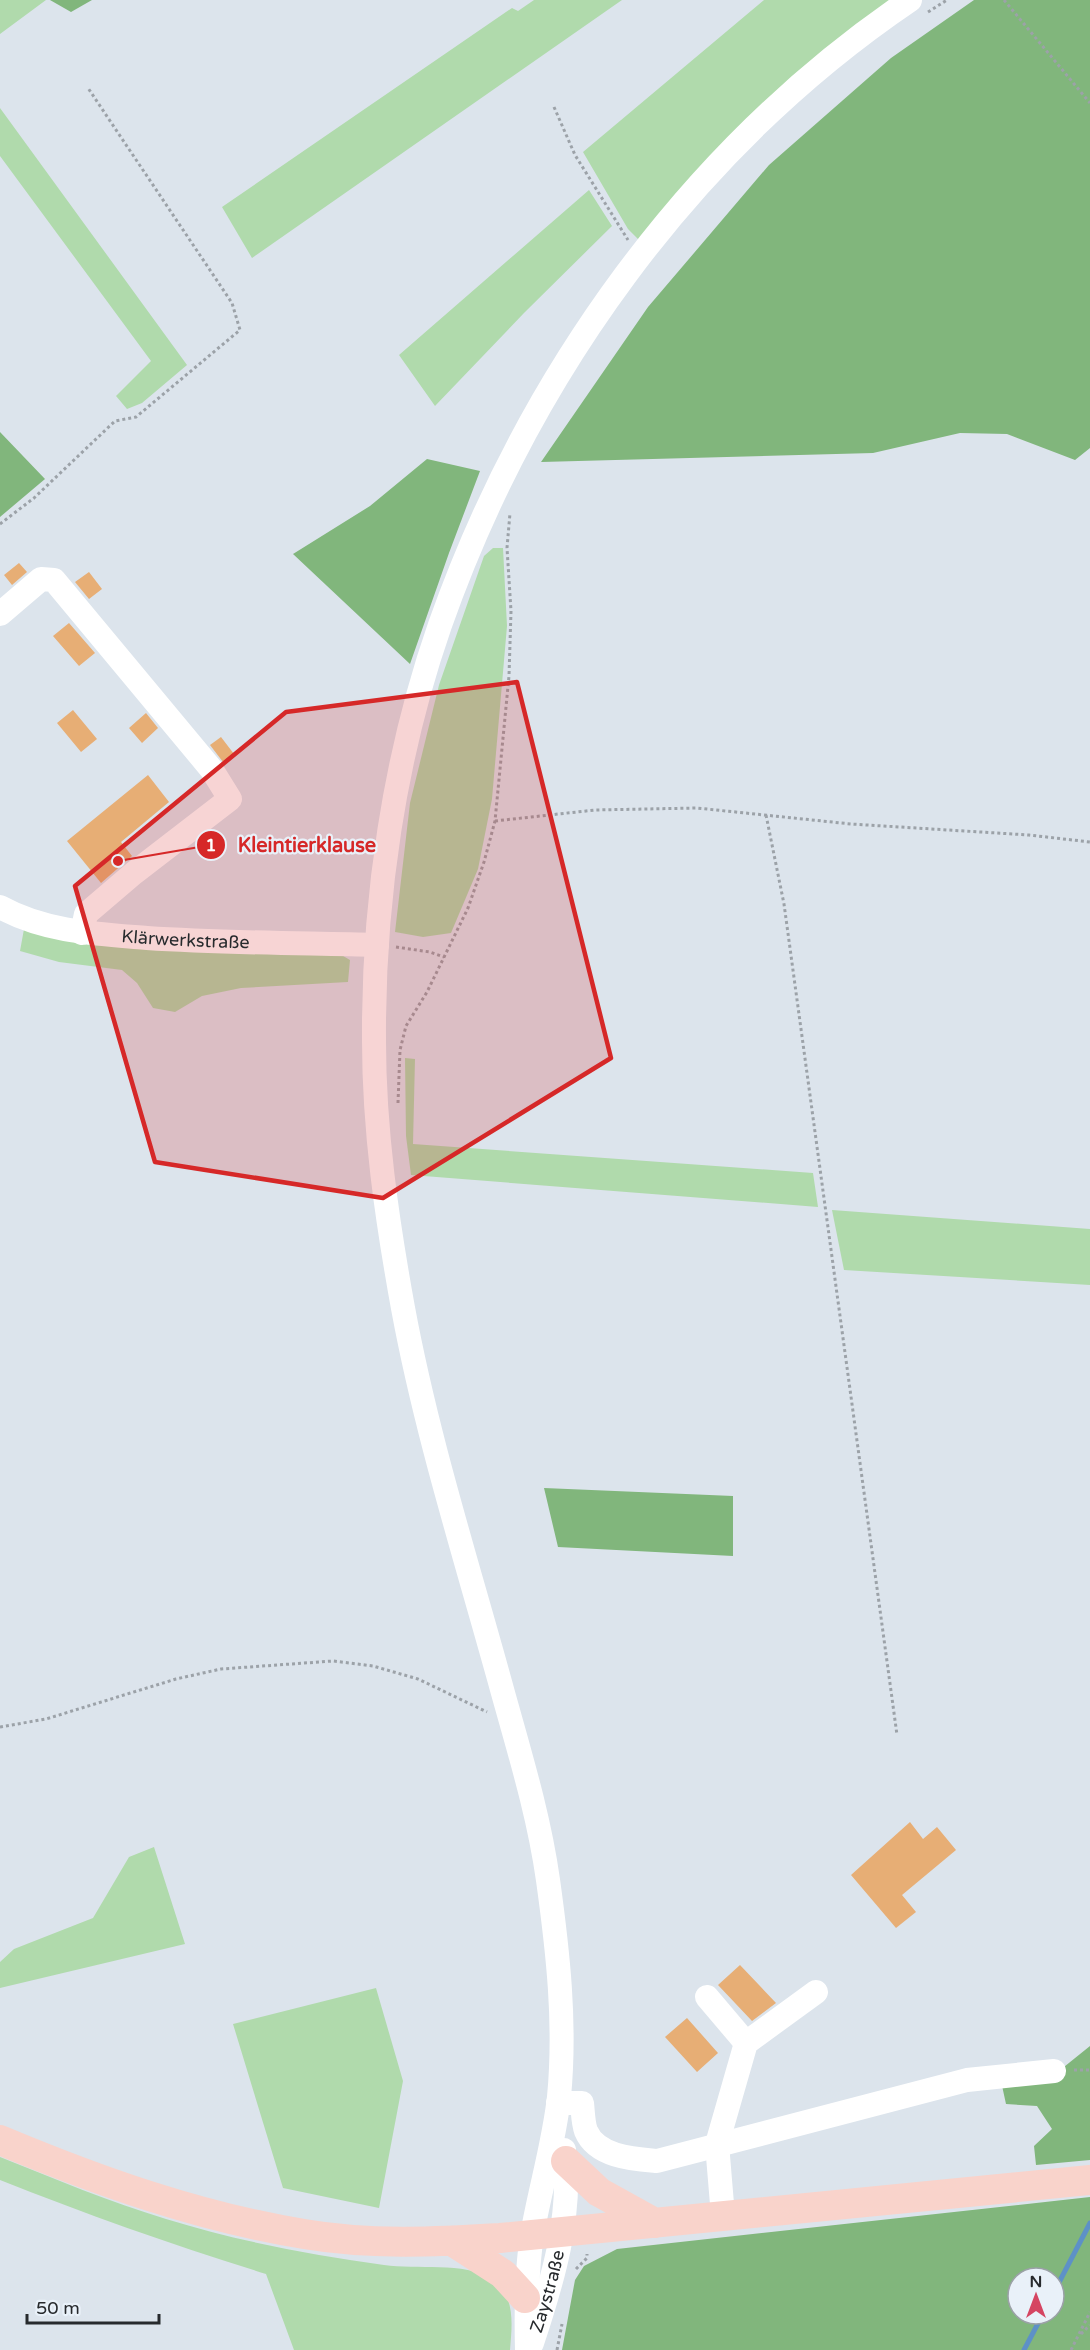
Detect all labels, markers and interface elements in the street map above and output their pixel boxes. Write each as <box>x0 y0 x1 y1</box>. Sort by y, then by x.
callout: Kleintierklause <box>196 826 388 864</box>
text: 1 <box>205 834 217 856</box>
text: Kleintierklause <box>238 834 376 858</box>
street label: Klärwerkstraße <box>121 925 250 953</box>
street label: Zaystraße <box>525 2248 569 2336</box>
north arrow <box>1006 2266 1066 2326</box>
text: N <box>1030 2272 1042 2292</box>
scale bar <box>27 2287 159 2325</box>
text: 50 m <box>36 2297 80 2319</box>

